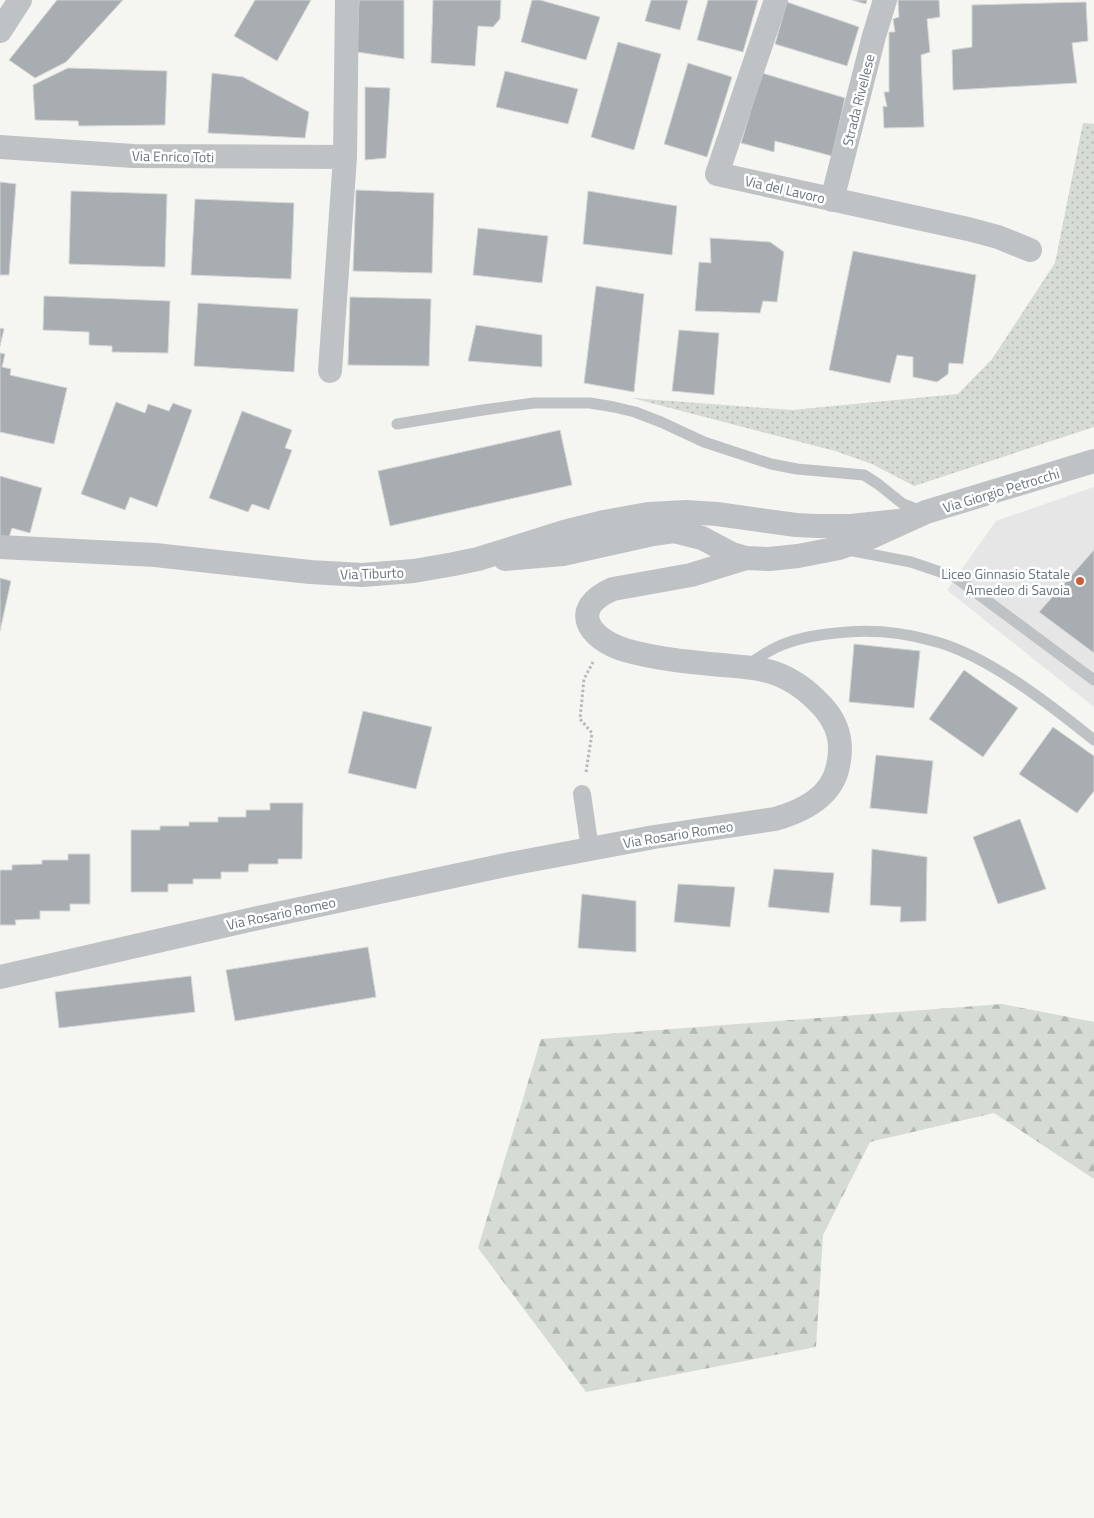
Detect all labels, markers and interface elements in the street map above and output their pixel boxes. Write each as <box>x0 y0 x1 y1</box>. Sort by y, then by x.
street label: Strada Rivellese <box>836 52 880 148</box>
street label: Via Enrico Toti <box>132 145 214 167</box>
street label: Via del Lavoro <box>743 170 827 208</box>
street label: Via Giorgio Petrocchi <box>940 462 1062 518</box>
street label: Via Tiburto <box>340 561 404 585</box>
place label: Liceo Ginnasio Statale Amedeo di Savoia <box>941 563 1070 600</box>
marker: Liceo Ginnasio Statale Amedeo di Savoia <box>1074 575 1086 587</box>
street label: Via Rosario Romeo <box>621 815 735 853</box>
street label: Via Rosario Romeo <box>224 891 338 935</box>

